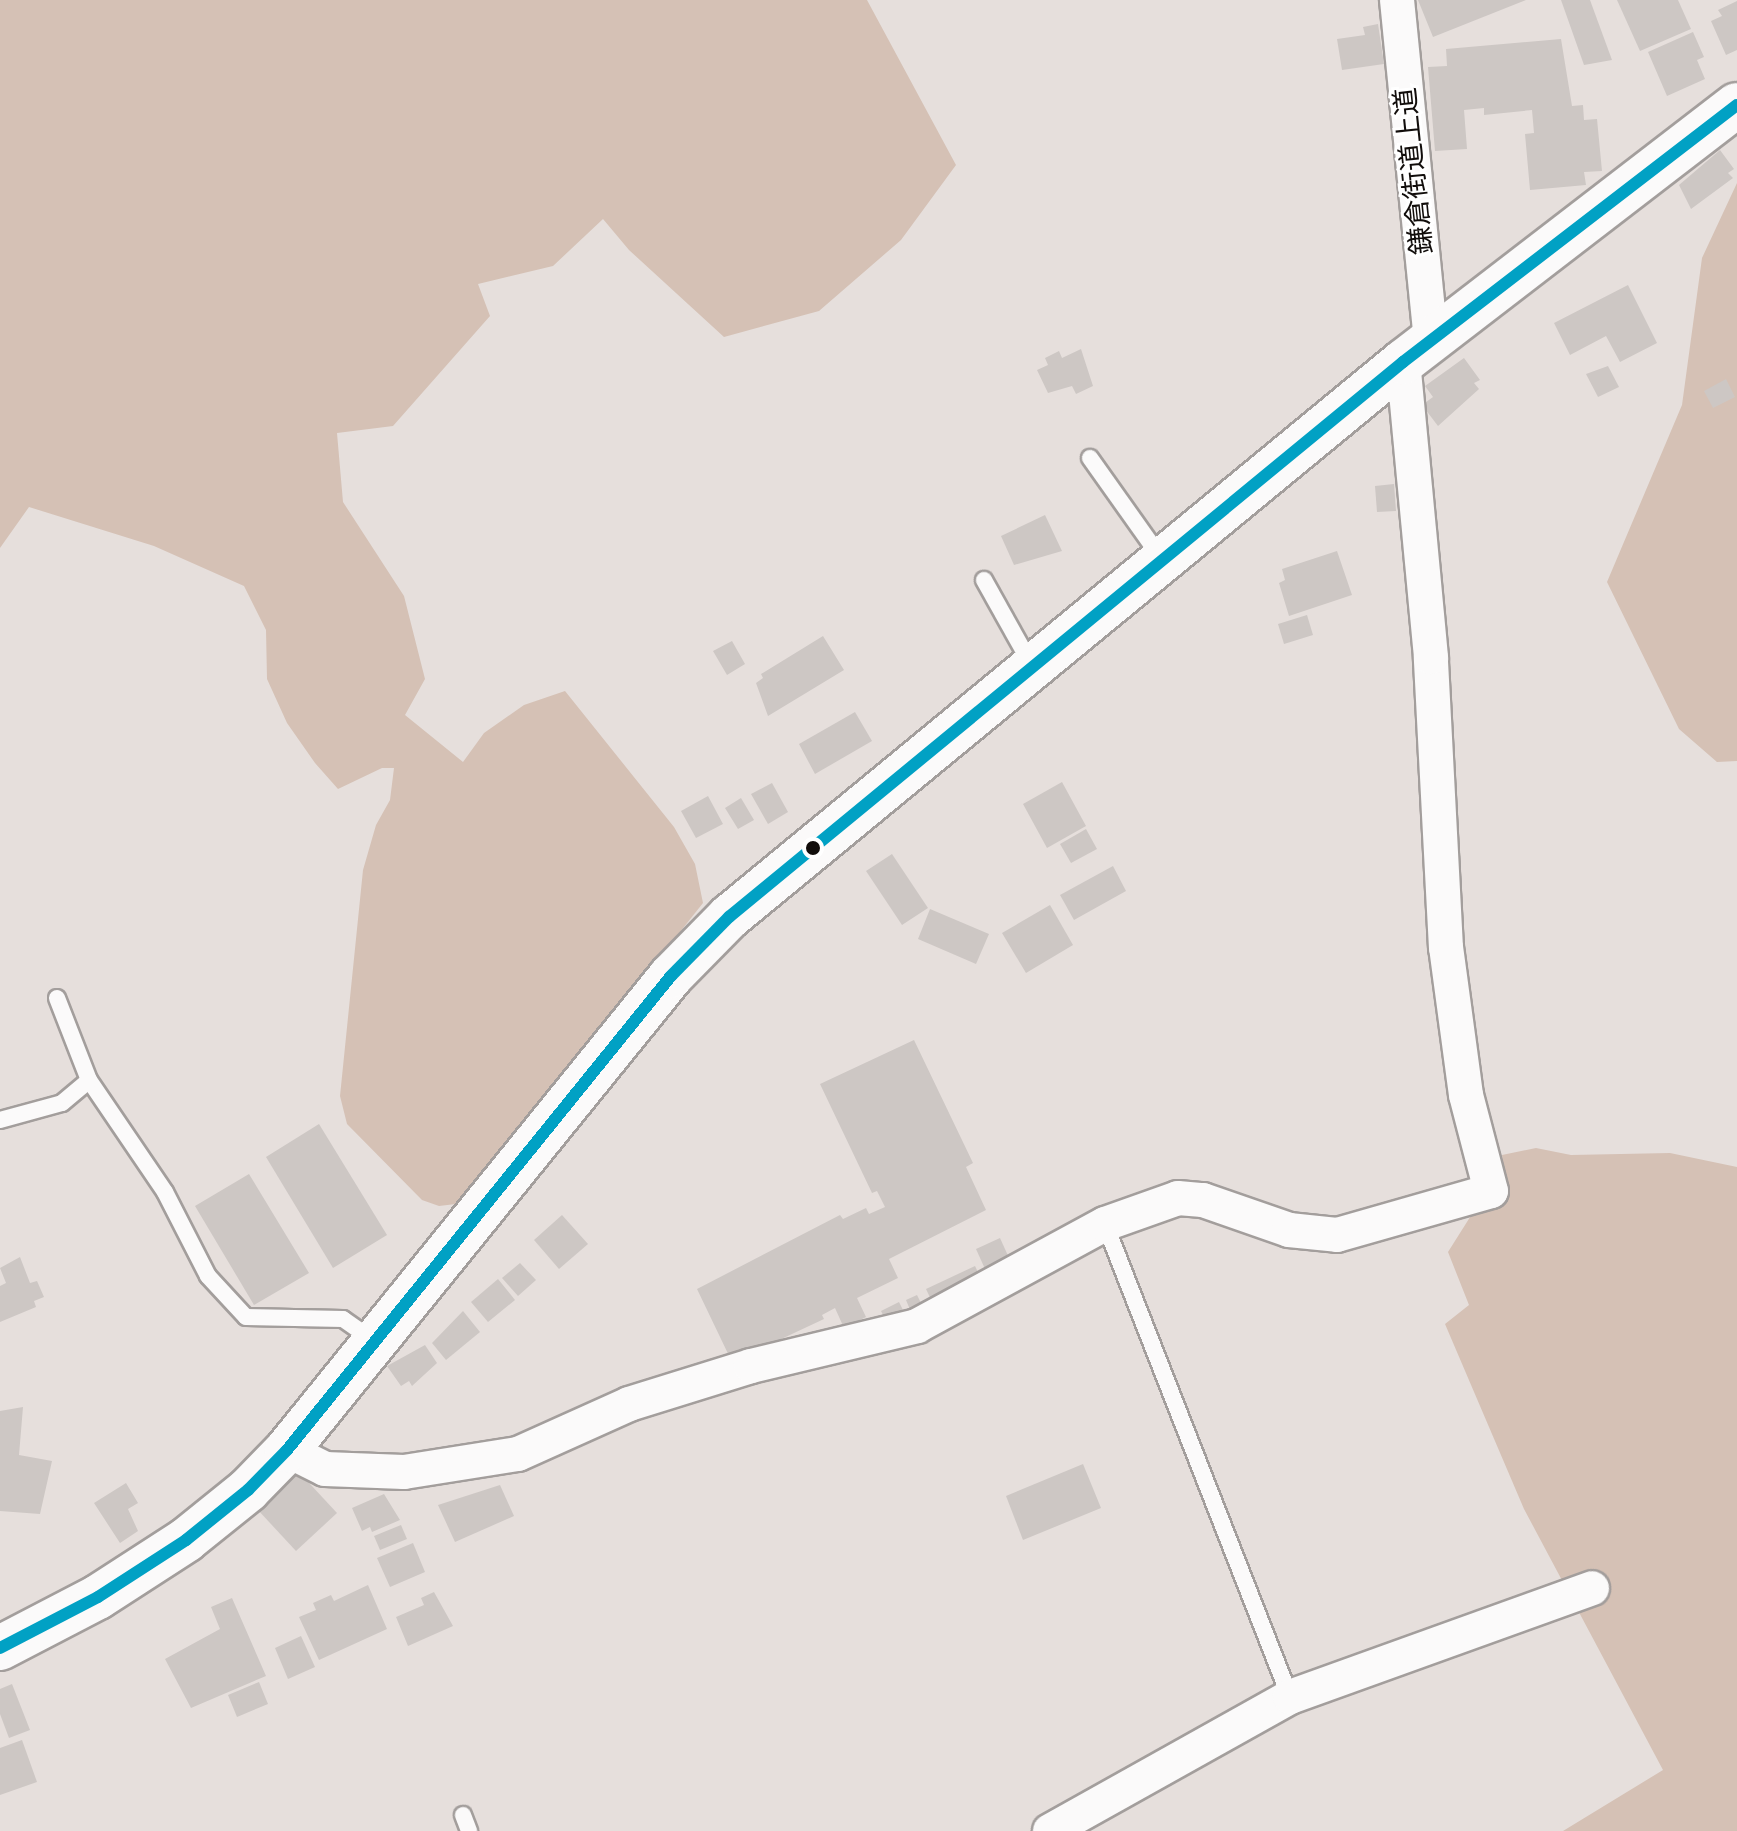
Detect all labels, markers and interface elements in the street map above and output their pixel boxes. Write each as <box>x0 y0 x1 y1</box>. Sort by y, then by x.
street label: 鎌倉街道上道 <box>1389 86 1439 256</box>
unlabelled marker <box>805 840 821 856</box>

